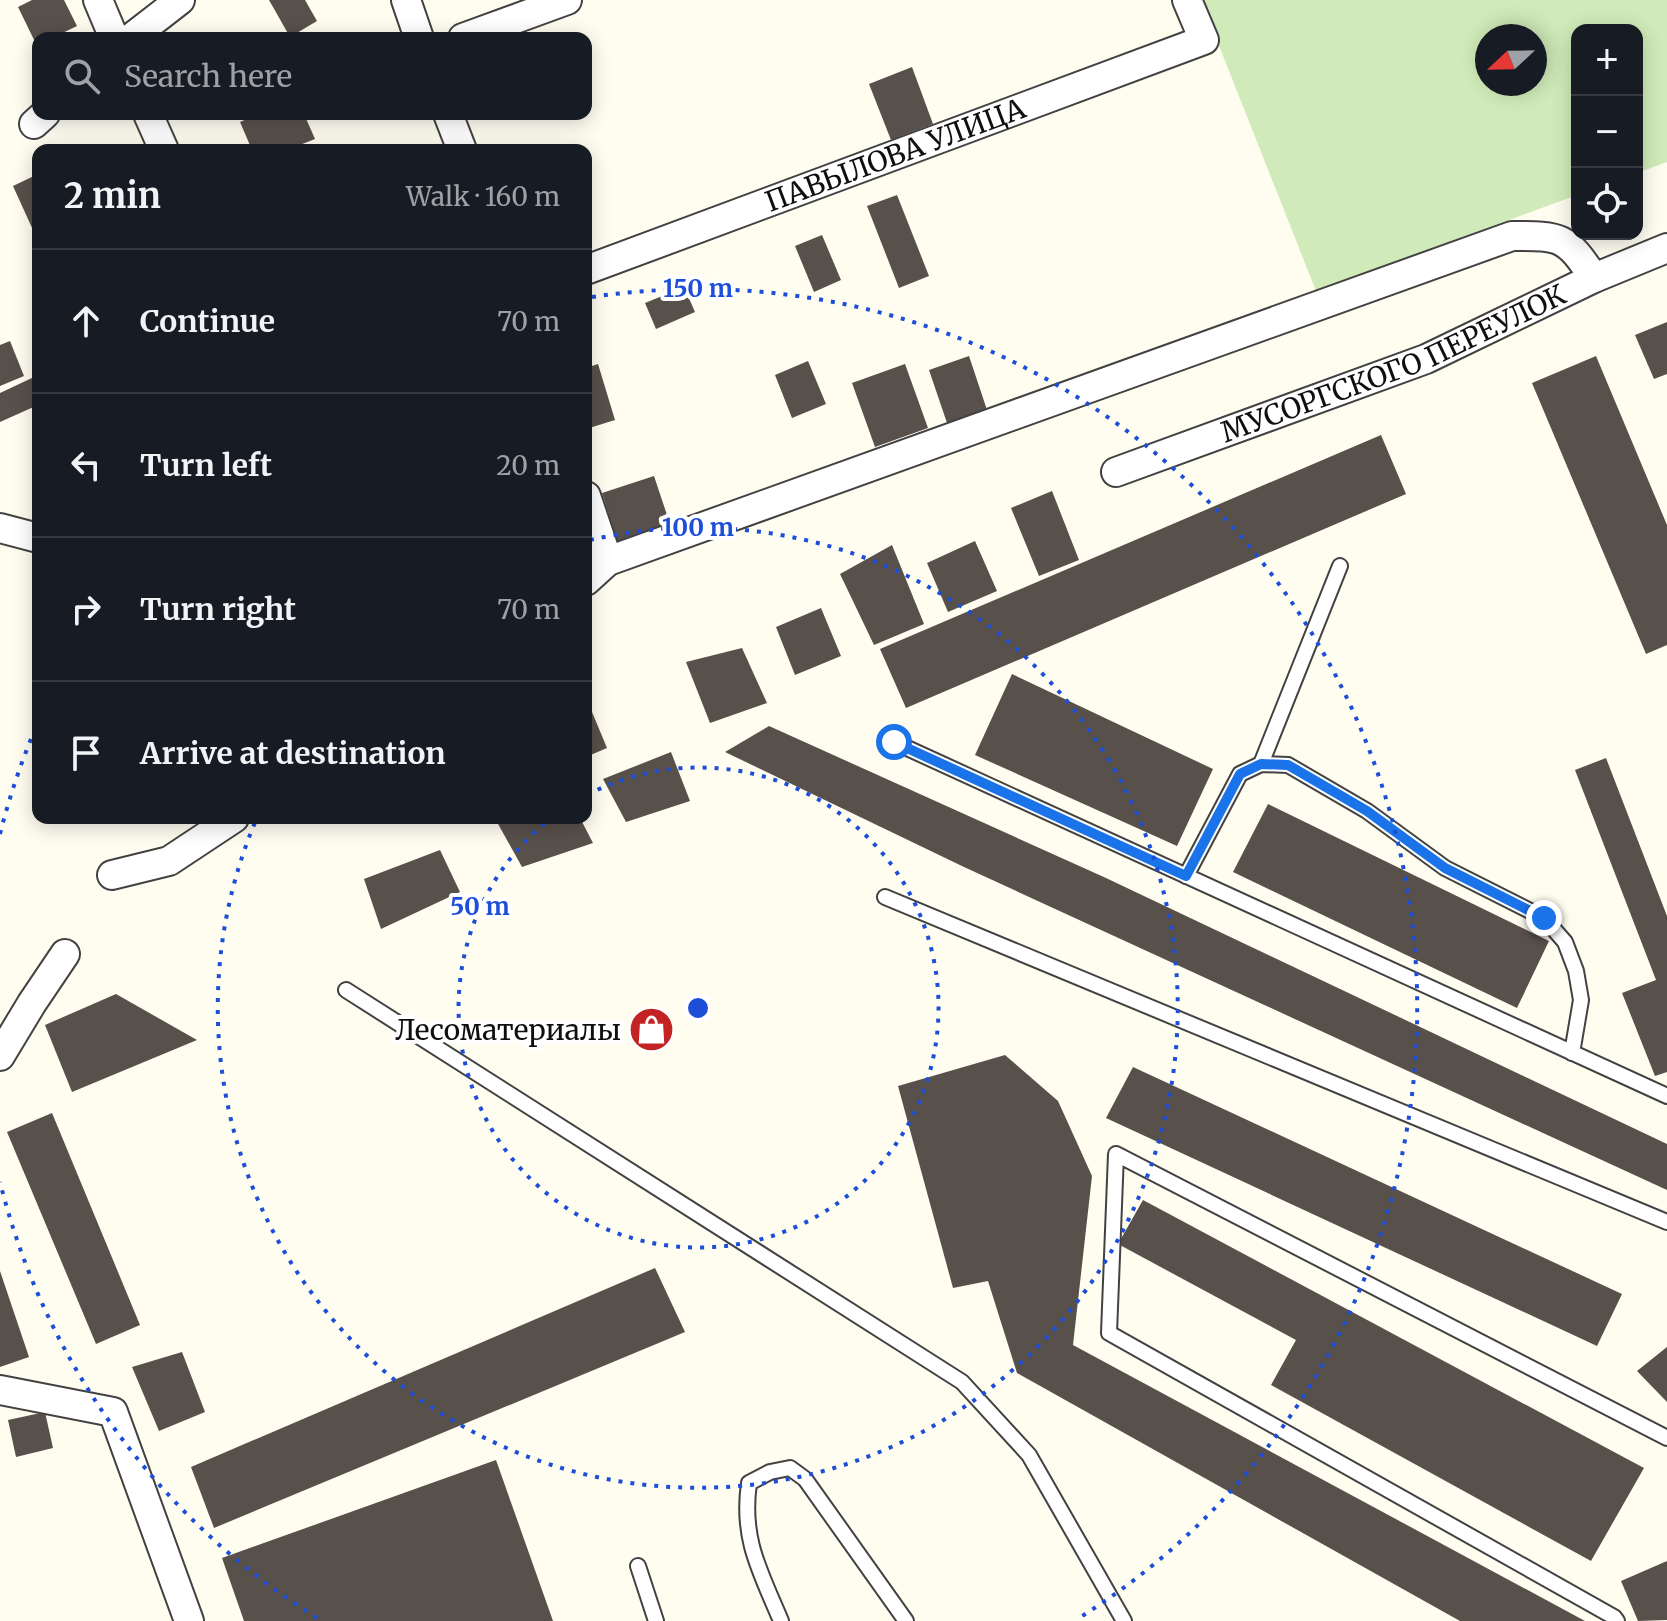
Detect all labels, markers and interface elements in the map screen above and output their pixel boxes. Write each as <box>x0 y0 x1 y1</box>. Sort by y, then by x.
north arrow <box>1475 24 1547 96</box>
map controls <box>1571 24 1643 240</box>
button: + <box>1571 24 1643 96</box>
search box <box>32 32 592 120</box>
icon: search <box>60 54 104 98</box>
text: Search here <box>124 57 292 95</box>
street label: ПАВЫЛОВА УЛИЦА <box>760 90 1030 220</box>
button: − <box>1571 96 1643 168</box>
button: locate <box>1571 168 1643 240</box>
text: 2 min <box>64 175 161 217</box>
text: Walk · 160 m <box>406 180 560 213</box>
text: 150 m <box>663 273 733 304</box>
street label: МУСОРГСКОГО ПЕРЕУЛОК <box>1216 276 1572 450</box>
icon: ahead <box>64 299 108 343</box>
text: Continue <box>140 302 275 340</box>
text: 70 m <box>497 305 560 338</box>
icon: left <box>64 443 108 487</box>
text: Turn left <box>140 446 272 484</box>
text: 20 m <box>496 449 560 482</box>
text: 100 m <box>662 512 734 543</box>
icon: right <box>64 587 108 631</box>
text: Turn right <box>140 590 296 628</box>
text: 70 m <box>497 593 560 626</box>
route start <box>876 724 912 760</box>
icon: arrive <box>64 731 108 775</box>
text: Arrive at destination <box>140 734 446 772</box>
text: 50 m <box>450 891 510 922</box>
route end <box>1526 900 1562 936</box>
centre of rings <box>684 994 712 1022</box>
shop icon: Лесоматериалы <box>628 1006 676 1054</box>
place label: Лесоматериалы <box>395 1012 621 1048</box>

